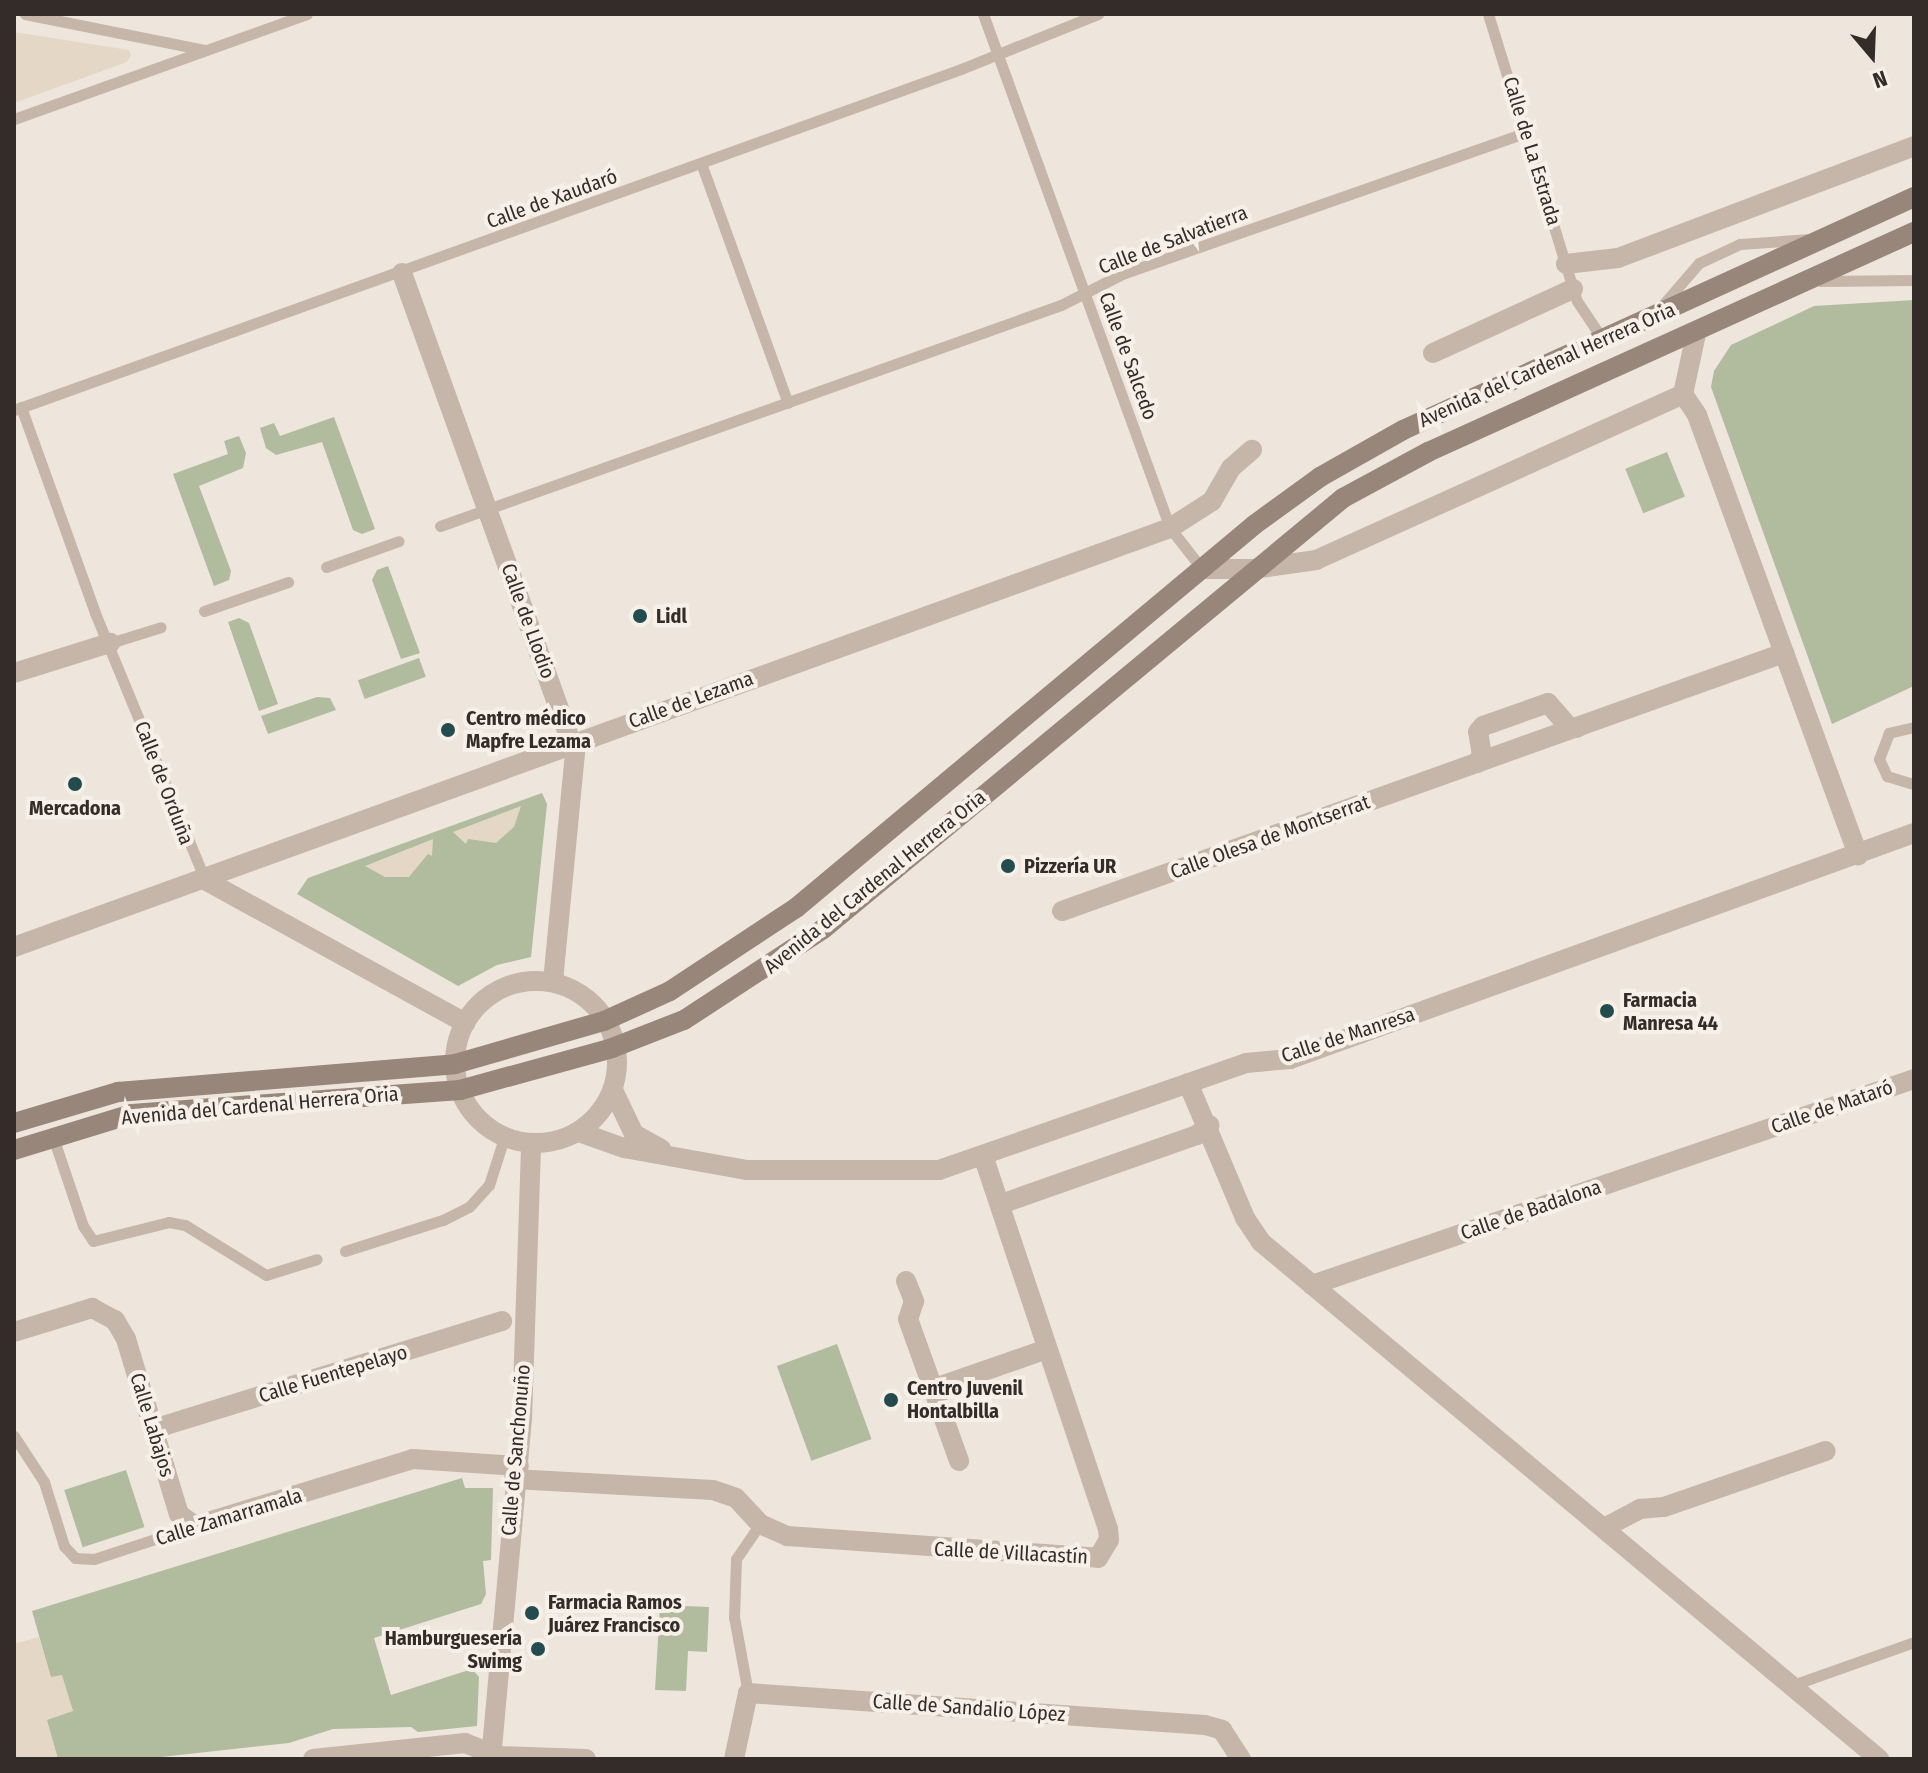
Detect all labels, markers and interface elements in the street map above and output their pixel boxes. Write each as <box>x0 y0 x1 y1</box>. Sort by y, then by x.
north arrow <box>1832 16 1912 96</box>
text: N <box>1869 64 1891 94</box>
street label: Calle de La Estrada <box>1498 74 1566 228</box>
street label: Calle de Xaudaró <box>483 164 621 234</box>
street label: Calle de Salvatierra <box>1095 201 1251 279</box>
street label: Calle de Salcedo <box>1094 289 1162 423</box>
street label: Avenida del Cardenal Herrera Oria <box>1415 297 1679 433</box>
street label: Calle de Llodio <box>496 560 560 682</box>
place label: Lidl <box>656 604 687 628</box>
marker: Lidl <box>631 607 649 625</box>
street label: Calle de Lezama <box>625 666 757 734</box>
place label: Centro médico Mapfre Lezama <box>466 706 591 753</box>
street label: Calle de Orduña <box>129 718 199 848</box>
marker: Centro médico Mapfre Lezama <box>437 719 459 741</box>
marker: Mercadona <box>66 775 84 793</box>
street label: Avenida del Cardenal Herrera Oria <box>759 785 991 979</box>
street label: Calle Olesa de Montserrat <box>1167 790 1373 884</box>
place label: Mercadona <box>29 796 121 820</box>
place label: Pizzería UR <box>1024 854 1116 878</box>
marker: Pizzería UR <box>999 857 1017 875</box>
place label: Farmacia Manresa 44 <box>1623 988 1718 1035</box>
street label: Calle de Manresa <box>1278 1002 1418 1068</box>
marker: Farmacia Manresa 44 <box>1598 1002 1616 1020</box>
street label: Calle de Mataró <box>1768 1075 1896 1139</box>
street label: Avenida del Cardenal Herrera Oria <box>120 1082 400 1130</box>
street label: Calle de Badalona <box>1458 1175 1604 1245</box>
street label: Calle Fuentepelayo <box>256 1340 410 1408</box>
street label: Calle de Sanchonuño <box>497 1363 535 1537</box>
street label: Calle Labajos <box>125 1370 179 1480</box>
place label: Centro Juvenil Hontalbilla <box>907 1376 1023 1423</box>
marker: Centro Juvenil Hontalbilla <box>882 1391 900 1409</box>
street label: Calle Zamarramala <box>153 1483 305 1551</box>
street label: Calle de Villacastín <box>933 1537 1089 1569</box>
place label: Farmacia Ramos Juárez Francisco <box>548 1590 682 1637</box>
marker: Farmacia Ramos Juárez Francisco <box>523 1604 541 1622</box>
place label: Hamburguesería Swimg <box>385 1626 522 1673</box>
marker: Hamburguesería Swimg <box>529 1640 547 1658</box>
street label: Calle de Sandalio López <box>872 1689 1066 1727</box>

